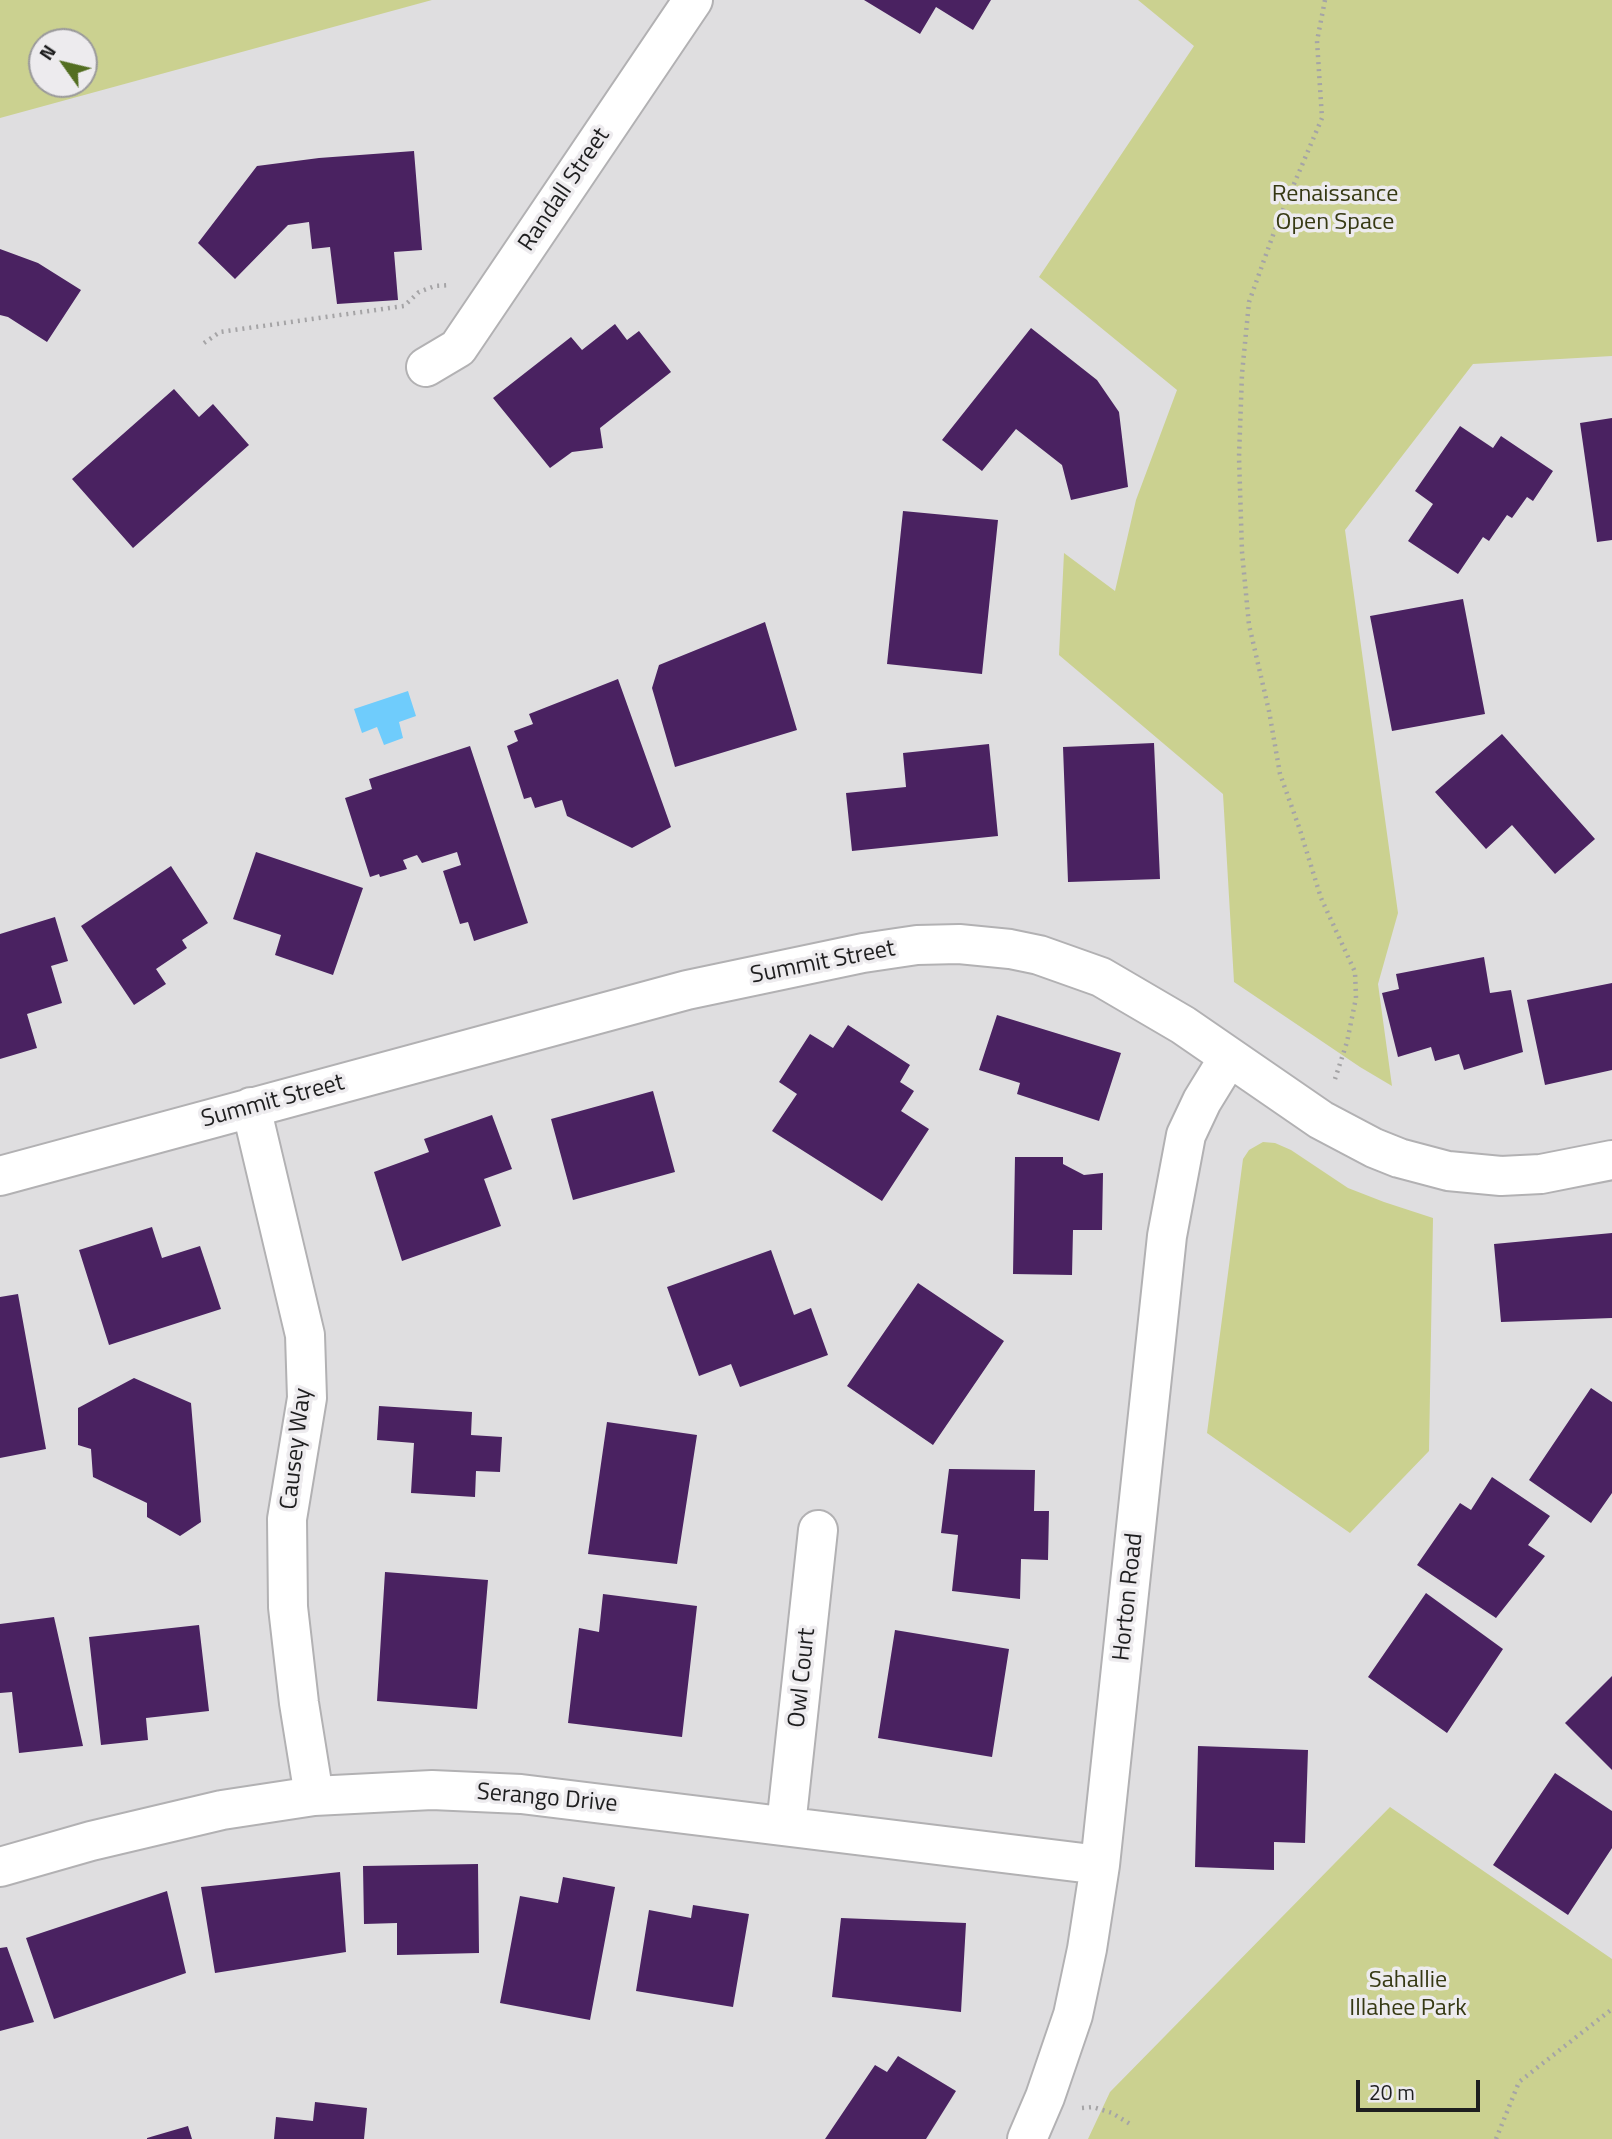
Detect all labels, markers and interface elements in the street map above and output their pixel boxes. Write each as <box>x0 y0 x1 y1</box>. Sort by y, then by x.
north arrow <box>28 28 98 98</box>
text: N <box>31 39 63 66</box>
street label: Randall Street <box>513 123 617 257</box>
park label: Renaissance Open Space <box>1272 181 1398 237</box>
street label: Summit Street <box>748 935 898 991</box>
street label: Summit Street <box>198 1069 348 1135</box>
street label: Causey Way <box>275 1387 319 1511</box>
street label: Horton Road <box>1108 1532 1150 1662</box>
street label: Owl Court <box>783 1627 823 1729</box>
street label: Serango Drive <box>475 1779 619 1819</box>
park label: Sahallie Illahee Park <box>1349 1967 1467 2023</box>
scale bar <box>1360 2066 1484 2110</box>
text: 20 m <box>1369 2076 1415 2108</box>

